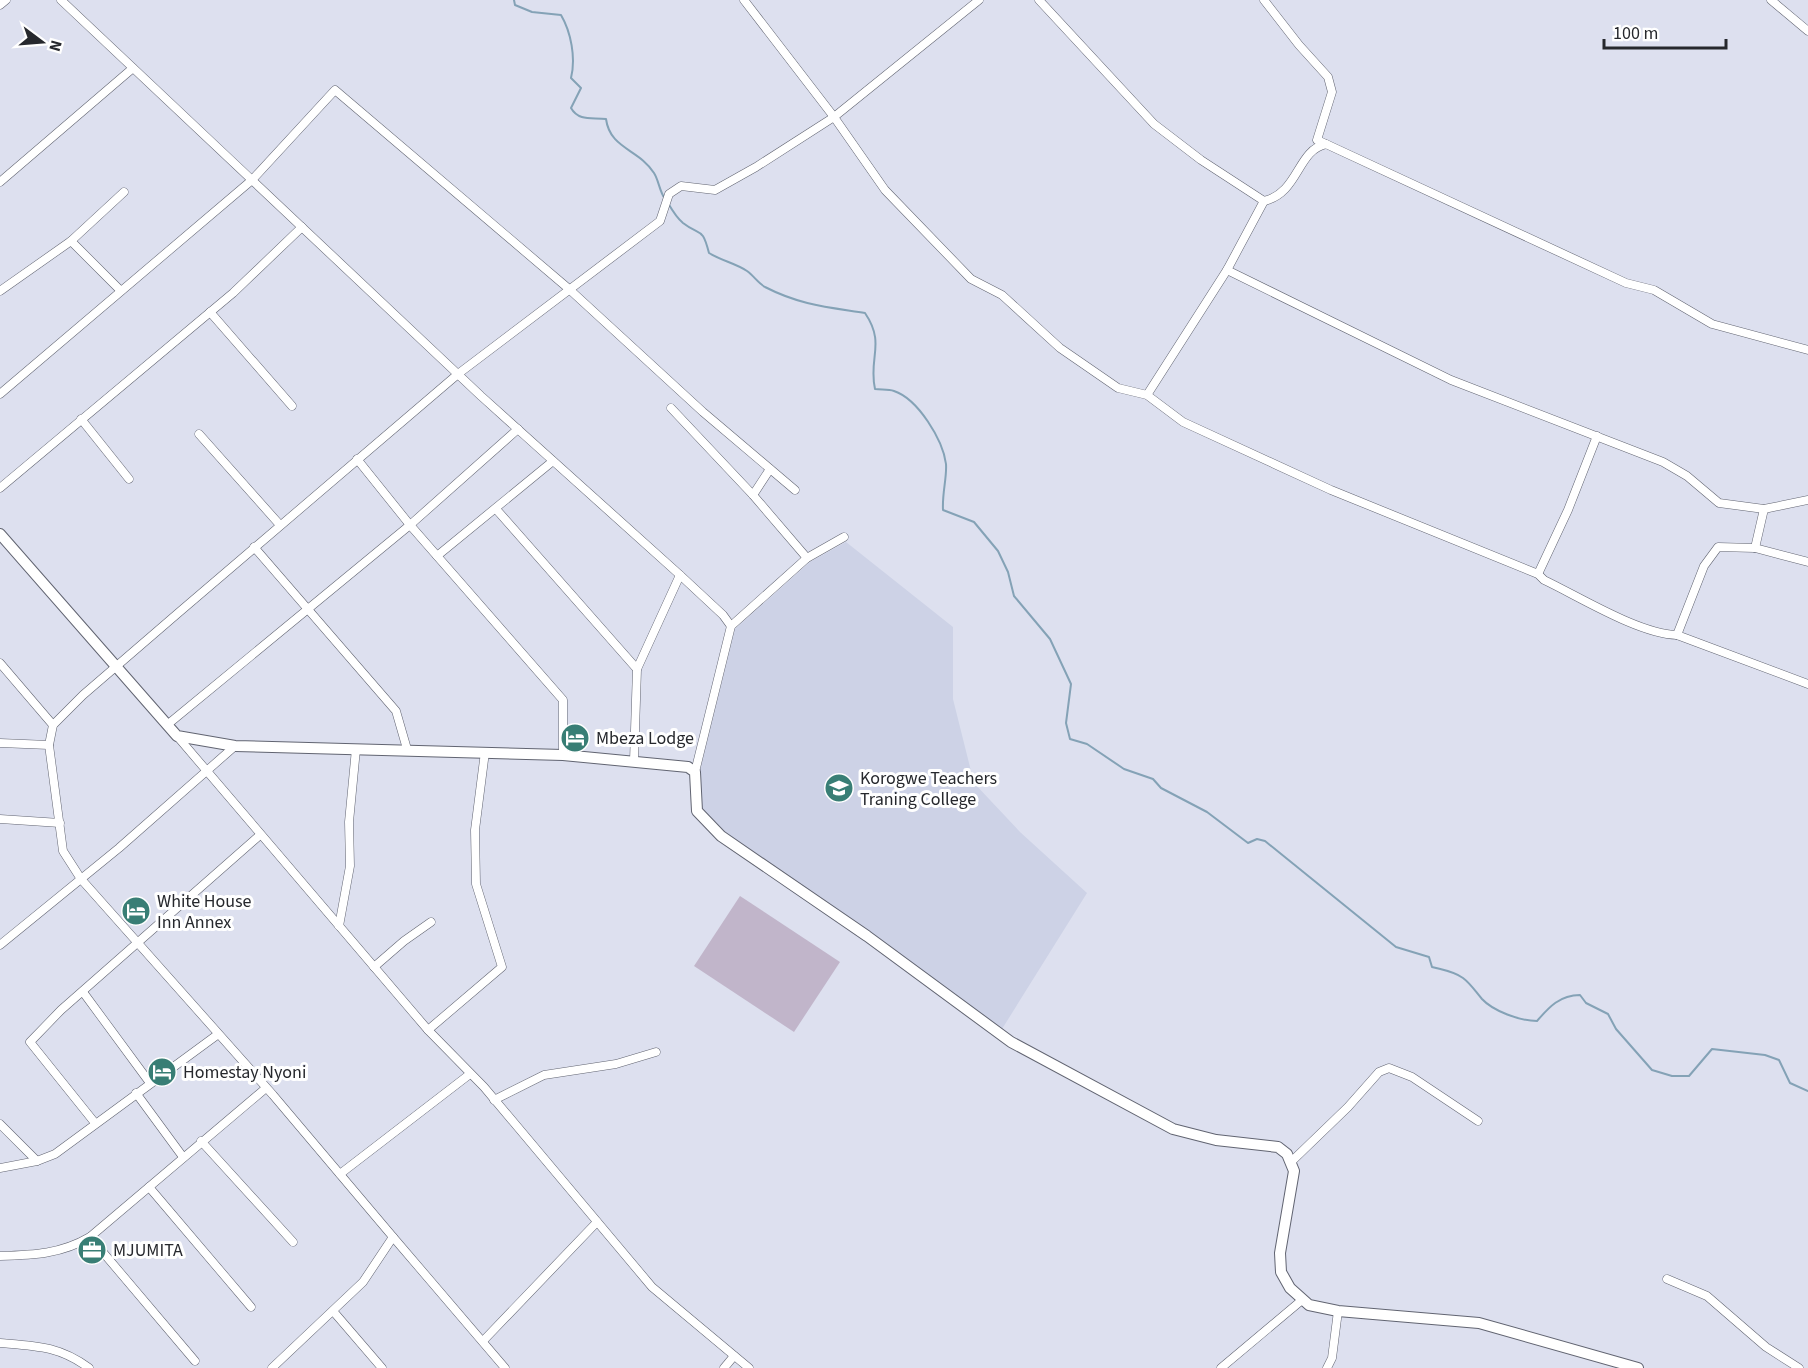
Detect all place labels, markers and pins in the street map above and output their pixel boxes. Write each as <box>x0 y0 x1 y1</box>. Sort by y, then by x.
hotel icon: Mbeza Lodge <box>559 722 591 754</box>
place label: Mbeza Lodge <box>596 726 694 751</box>
place label: Korogwe Teachers Traning College <box>860 766 997 812</box>
school or university icon: Korogwe Teachers Traning College <box>823 772 855 804</box>
place label: White House Inn Annex <box>157 889 252 935</box>
hotel icon: White House Inn Annex <box>120 895 152 927</box>
hotel icon: Homestay Nyoni <box>146 1056 178 1088</box>
place label: Homestay Nyoni <box>183 1060 306 1085</box>
office icon: MJUMITA <box>76 1234 108 1266</box>
place label: MJUMITA <box>113 1238 183 1263</box>

